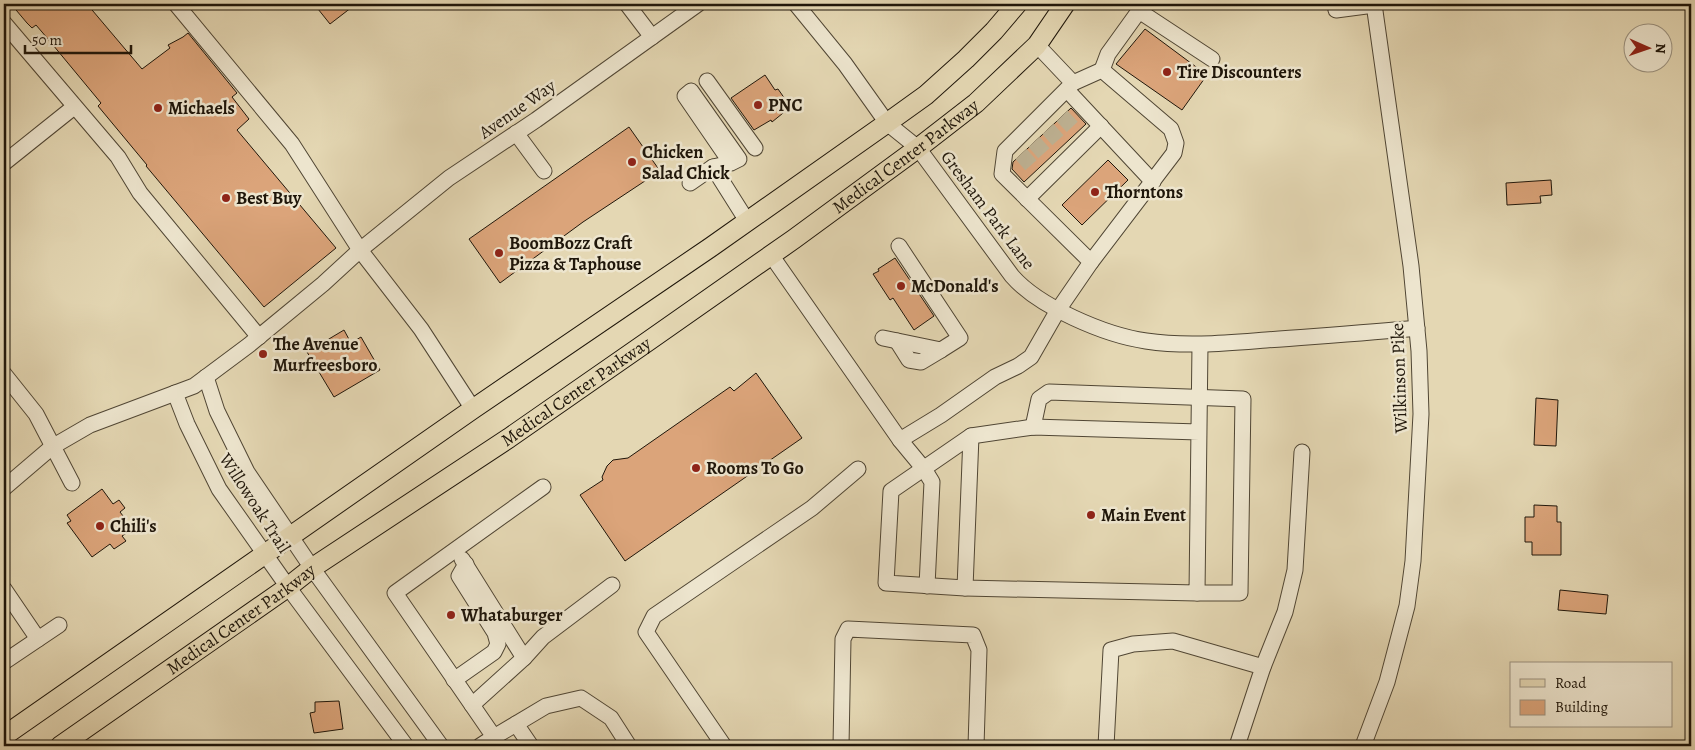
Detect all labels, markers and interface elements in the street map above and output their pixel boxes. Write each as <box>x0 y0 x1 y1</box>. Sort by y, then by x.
scale bar <box>25 22 131 54</box>
north arrow <box>1622 22 1672 72</box>
text: 50 m <box>32 30 62 50</box>
text: N <box>1651 43 1670 54</box>
place label: Tire Discounters <box>1177 60 1302 84</box>
marker: Tire Discounters <box>1161 66 1173 78</box>
street label: Avenue Way <box>473 73 561 145</box>
place label: PNC <box>768 93 803 117</box>
street label: Medical Center Parkway <box>827 93 984 219</box>
place label: Michaels <box>168 96 235 120</box>
marker: PNC <box>752 99 764 111</box>
marker: Michaels <box>152 102 164 114</box>
place label: Chicken Salad Chick <box>642 140 730 185</box>
street label: Gresham Park Lane <box>935 146 1041 274</box>
marker: Chicken Salad Chick <box>626 156 638 168</box>
place label: Thorntons <box>1105 180 1183 204</box>
place label: Best Buy <box>236 186 302 210</box>
marker: Thorntons <box>1089 186 1101 198</box>
marker: Best Buy <box>220 192 232 204</box>
place label: BoomBozz Craft Pizza & Taphouse <box>509 231 641 276</box>
marker: BoomBozz Craft Pizza & Taphouse <box>493 247 505 259</box>
place label: McDonald's <box>911 274 999 298</box>
marker: McDonald's <box>895 280 907 292</box>
street label: Wilkinson Pike <box>1385 322 1413 435</box>
street label: Medical Center Parkway <box>496 331 656 452</box>
place label: The Avenue Murfreesboro <box>273 332 377 377</box>
marker: The Avenue Murfreesboro <box>257 348 269 360</box>
street label: Willowoak Trail <box>213 448 297 558</box>
place label: Rooms To Go <box>706 456 804 480</box>
marker: Rooms To Go <box>690 462 702 474</box>
place label: Main Event <box>1101 503 1186 527</box>
marker: Main Event <box>1085 509 1097 521</box>
place label: Chili's <box>110 514 157 538</box>
marker: Chili's <box>94 520 106 532</box>
street label: Medical Center Parkway <box>162 557 321 680</box>
place label: Whataburger <box>460 603 563 627</box>
marker: Whataburger <box>445 609 457 621</box>
legend <box>1510 662 1672 728</box>
text: Road <box>1555 673 1587 693</box>
text: Building <box>1555 697 1608 717</box>

